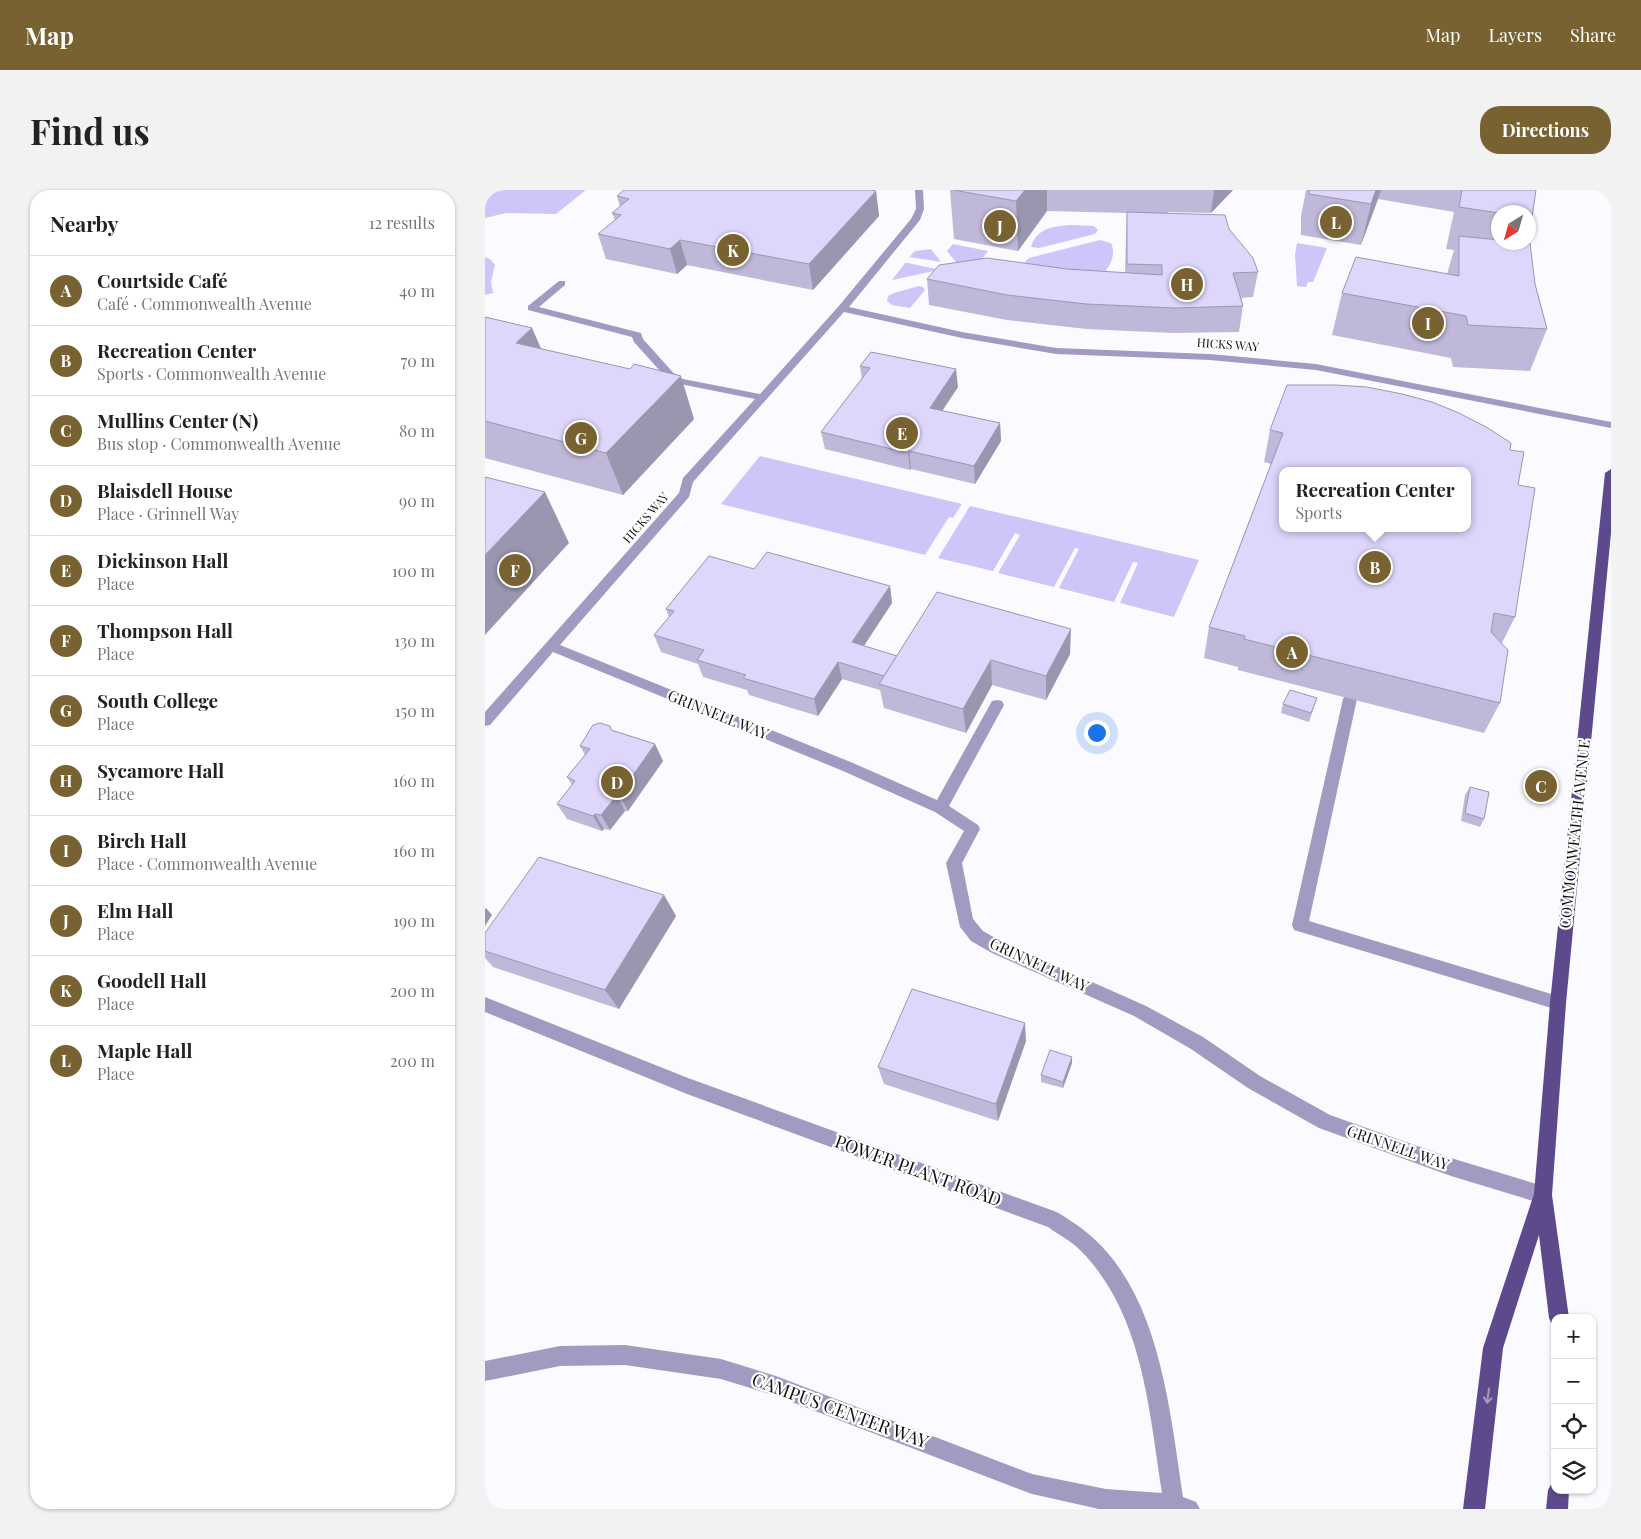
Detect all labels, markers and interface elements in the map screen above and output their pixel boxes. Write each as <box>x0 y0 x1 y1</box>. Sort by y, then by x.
text: Map <box>25 19 74 51</box>
text: Map <box>1425 23 1460 47</box>
text: Layers <box>1488 23 1542 47</box>
text: Share <box>1570 23 1616 47</box>
button: Directions <box>1480 106 1611 154</box>
text: Find us <box>30 107 150 154</box>
pin: L <box>1320 203 1352 241</box>
north arrow <box>1491 205 1536 250</box>
pin: J <box>984 207 1016 245</box>
text: Nearby <box>50 209 119 237</box>
text: 12 results <box>369 212 435 233</box>
pin: K <box>717 231 749 269</box>
pin: H <box>1171 265 1203 303</box>
text: Courtside Café <box>97 267 228 293</box>
text: A <box>61 280 71 301</box>
text: 40 m <box>399 280 435 301</box>
text: Café · Commonwealth Avenue <box>97 293 312 314</box>
pin: I <box>1412 304 1444 342</box>
street label: HICKS WAY <box>1196 334 1261 354</box>
text: Recreation Center <box>97 337 256 363</box>
text: B <box>61 350 71 371</box>
text: 70 m <box>401 350 435 371</box>
text: Sports · Commonwealth Avenue <box>97 363 326 384</box>
text: Mullins Center (N) <box>97 407 258 433</box>
pin: E <box>886 414 918 452</box>
pin: G <box>565 419 597 457</box>
text: C <box>60 420 72 441</box>
text: 80 m <box>399 420 435 441</box>
text: Bus stop · Commonwealth Avenue <box>97 433 341 454</box>
popup <box>1279 467 1471 532</box>
text: Recreation Center <box>1295 476 1455 502</box>
text: Blaisdell House <box>97 477 233 503</box>
street label: HICKS WAY <box>619 488 672 546</box>
text: D <box>60 490 72 511</box>
text: 90 m <box>399 490 435 511</box>
text: Sports <box>1295 502 1342 523</box>
text: Place · Grinnell Way <box>97 503 239 524</box>
text: Dickinson Hall <box>97 547 228 573</box>
pin: B <box>1359 548 1391 586</box>
pin: F <box>499 551 531 589</box>
text: E <box>61 560 71 581</box>
text: 100 m <box>392 560 435 581</box>
text: Place <box>97 573 135 594</box>
text: Thompson Hall <box>97 617 233 643</box>
text: F <box>61 630 71 651</box>
text: 130 m <box>394 630 435 651</box>
pin: A <box>1276 633 1308 671</box>
text: Place <box>97 643 135 664</box>
street label: GRINNELL WAY <box>665 685 772 743</box>
text: South College <box>97 687 218 713</box>
text: G <box>60 700 72 721</box>
text: 150 m <box>395 700 435 721</box>
text: Place <box>97 713 135 734</box>
your location <box>1084 720 1110 746</box>
street label: COMMONWEALTH AVENUE <box>1554 739 1594 929</box>
text: Sycamore Hall <box>97 757 224 783</box>
pin: D <box>601 763 633 801</box>
pin: C <box>1525 767 1557 805</box>
text: H <box>60 770 72 791</box>
text: 160 m <box>393 770 435 791</box>
text: Place <box>97 783 135 804</box>
text: Birch Hall <box>97 827 187 853</box>
text: I <box>63 840 69 861</box>
text: 160 m <box>393 840 435 861</box>
text: Place · Commonwealth Avenue <box>97 853 317 874</box>
text: Elm Hall <box>97 897 173 923</box>
text: J <box>63 910 69 931</box>
text: 190 m <box>393 910 435 931</box>
text: Place <box>97 923 135 944</box>
street label: GRINNELL WAY <box>987 932 1092 996</box>
text: Goodell Hall <box>97 967 207 993</box>
text: K <box>60 980 72 1001</box>
text: 200 m <box>390 980 435 1001</box>
text: Place <box>97 993 135 1014</box>
text: Maple Hall <box>97 1037 192 1063</box>
text: L <box>61 1050 71 1071</box>
text: 200 m <box>390 1050 435 1071</box>
text: Place <box>97 1063 135 1084</box>
street label: GRINNELL WAY <box>1345 1120 1452 1174</box>
street label: POWER PLANT ROAD <box>832 1129 1005 1211</box>
map controls <box>1551 1314 1596 1494</box>
button: + <box>1551 1314 1596 1359</box>
button: − <box>1551 1359 1596 1404</box>
street label: CAMPUS CENTER WAY <box>749 1367 932 1453</box>
one-way arrow <box>1483 1388 1493 1404</box>
button: locate <box>1551 1404 1596 1449</box>
button: layers <box>1551 1449 1596 1494</box>

